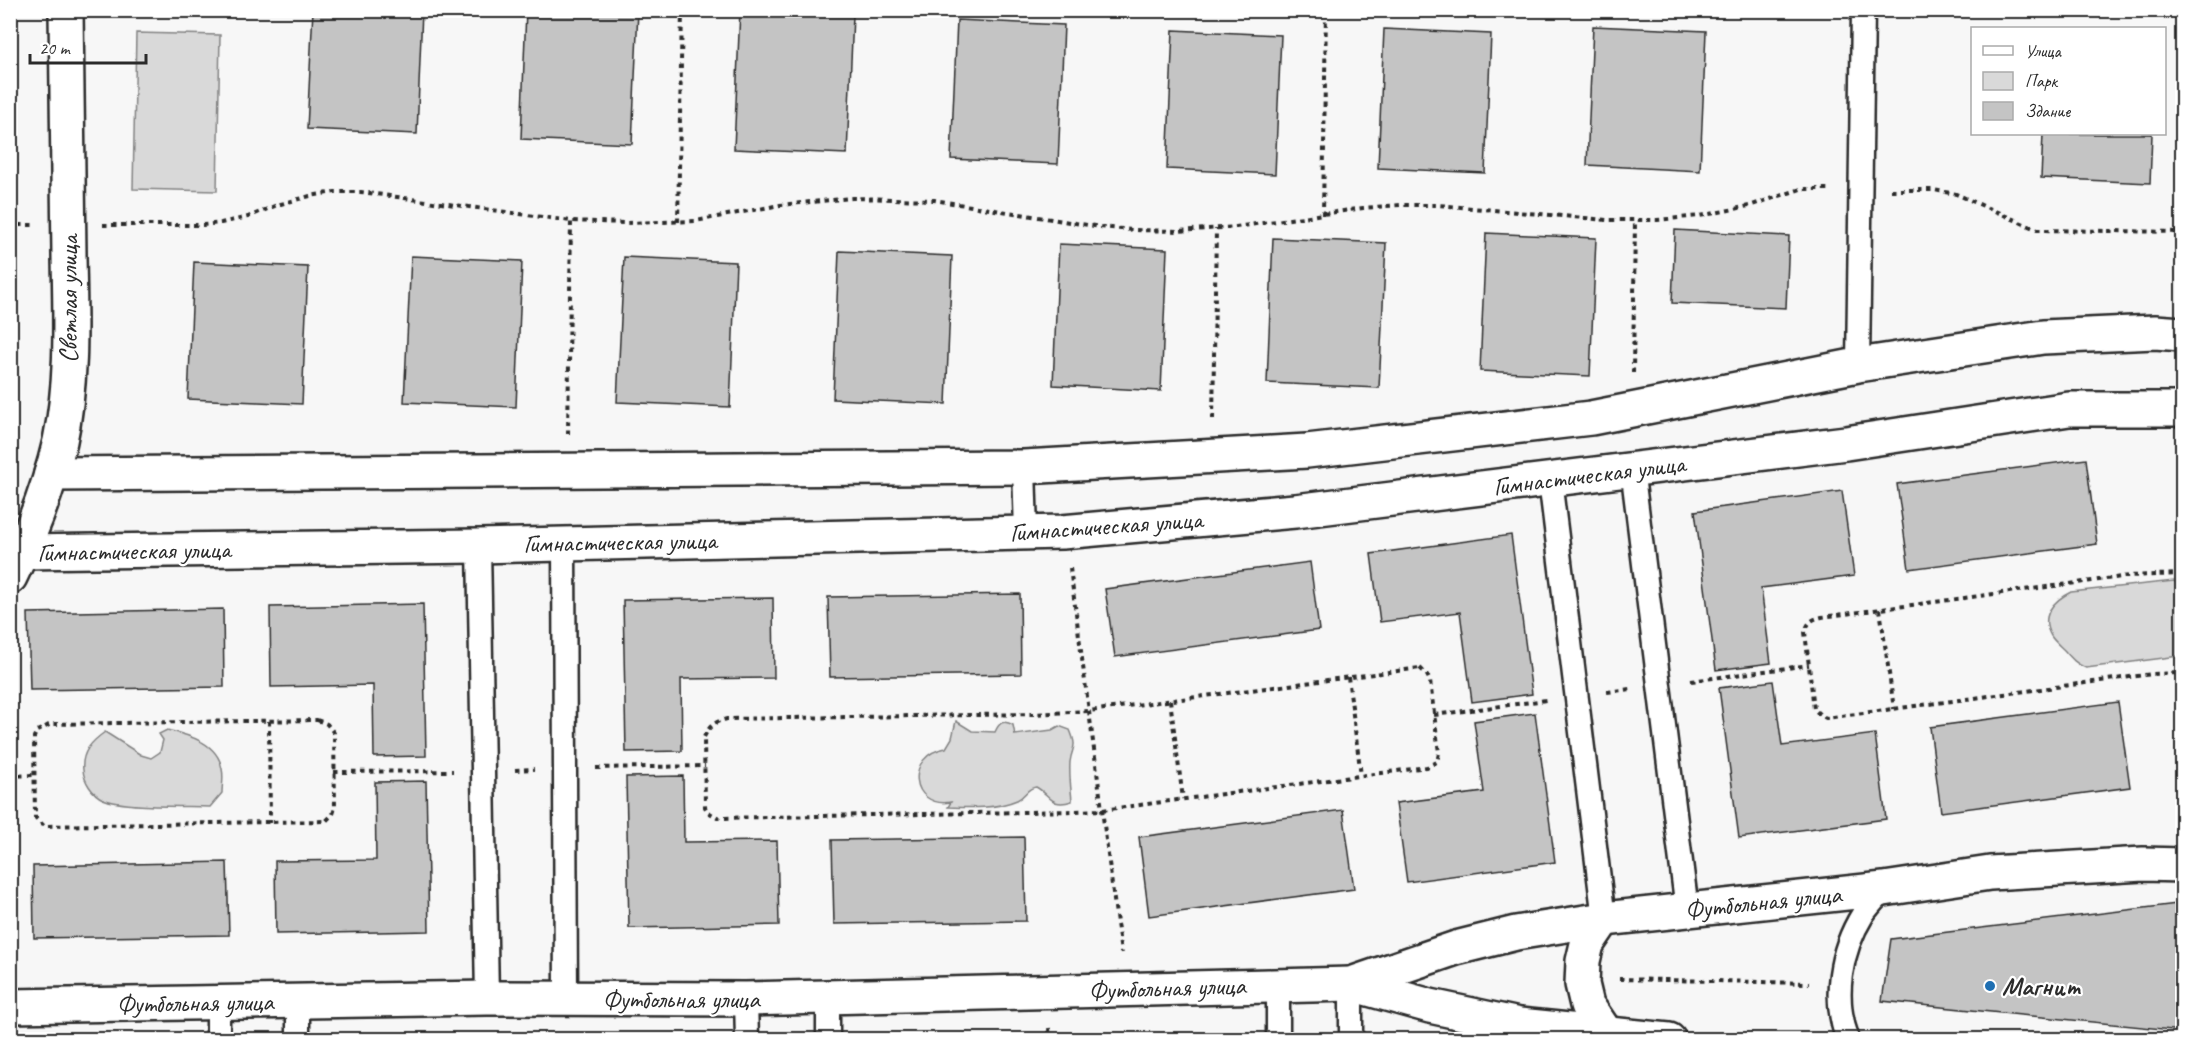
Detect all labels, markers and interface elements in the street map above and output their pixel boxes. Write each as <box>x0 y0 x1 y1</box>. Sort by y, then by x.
scale bar <box>30 27 146 65</box>
legend <box>1971 27 2166 135</box>
text: 20 m <box>39 37 72 59</box>
text: Улица <box>2025 40 2062 62</box>
text: Парк <box>2025 70 2059 92</box>
text: Здание <box>2025 100 2071 122</box>
street label: Светлая улица <box>52 233 85 363</box>
street label: Гимнастическая улица <box>1491 447 1689 503</box>
street label: Гимнастическая улица <box>1008 503 1206 549</box>
street label: Гимнастическая улица <box>523 524 719 560</box>
street label: Гимнастическая улица <box>37 533 233 569</box>
street label: Футбольная улица <box>1683 877 1844 927</box>
street label: Футбольная улица <box>1088 969 1248 1007</box>
place label: Магнит <box>2002 970 2082 1003</box>
marker: Магнит <box>1983 979 1997 993</box>
street label: Футбольная улица <box>602 983 761 1016</box>
street label: Футбольная улица <box>116 985 275 1021</box>

